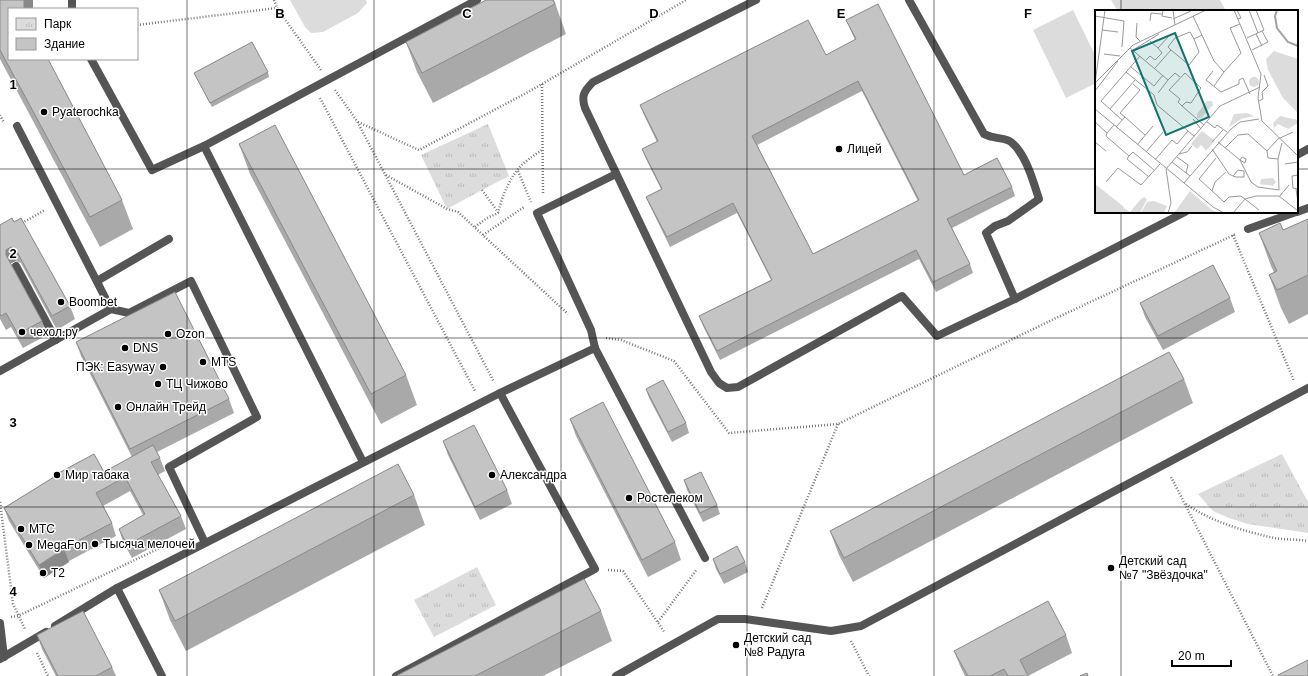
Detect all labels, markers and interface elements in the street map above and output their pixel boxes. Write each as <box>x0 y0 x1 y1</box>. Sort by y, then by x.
text: B <box>275 6 285 21</box>
text: C <box>462 6 472 21</box>
text: D <box>649 6 659 21</box>
text: E <box>837 6 846 21</box>
text: F <box>1024 6 1032 21</box>
legend <box>8 8 138 60</box>
inset map <box>1095 10 1298 213</box>
text: Парк <box>44 17 72 31</box>
text: Здание <box>44 37 85 51</box>
text: 1 <box>9 77 17 92</box>
place label: Pyaterochka <box>52 105 119 119</box>
marker: Pyaterochka <box>39 107 49 117</box>
place label: Лицей <box>847 142 882 156</box>
marker: Лицей <box>834 144 844 154</box>
text: 2 <box>9 246 17 261</box>
place label: Boombet <box>69 295 118 309</box>
marker: Boombet <box>56 297 66 307</box>
place label: чехол.ру <box>30 325 78 339</box>
marker: чехол.ру <box>17 327 27 337</box>
place label: Ozon <box>176 327 205 341</box>
marker: Ozon <box>163 329 173 339</box>
place label: DNS <box>133 341 158 355</box>
marker: DNS <box>120 343 130 353</box>
place label: MTS <box>211 355 236 369</box>
marker: MTS <box>198 357 208 367</box>
place label: ПЭК: Easyway <box>76 360 155 374</box>
marker: ПЭК: Easyway <box>158 362 168 372</box>
place label: ТЦ Чижово <box>166 377 228 391</box>
marker: ТЦ Чижово <box>153 379 163 389</box>
place label: Онлайн Трейд <box>126 400 206 414</box>
marker: Онлайн Трейд <box>113 402 123 412</box>
text: 3 <box>9 415 17 430</box>
place label: Мир табака <box>65 468 130 482</box>
place label: Александра <box>500 468 567 482</box>
marker: Мир табака <box>52 470 62 480</box>
marker: Александра <box>487 470 497 480</box>
place label: Ростелеком <box>637 491 703 505</box>
marker: Ростелеком <box>624 493 634 503</box>
place label: МТС <box>29 522 55 536</box>
marker: МТС <box>16 524 26 534</box>
place label: Тысяча мелочей <box>103 537 195 551</box>
place label: MegaFon <box>37 538 88 552</box>
marker: Тысяча мелочей <box>90 539 100 549</box>
marker: MegaFon <box>24 540 34 550</box>
place label: Детский сад №7 "Звёздочка" <box>1119 554 1208 582</box>
marker: Детский сад №7 "Звёздочка" <box>1106 563 1116 573</box>
place label: T2 <box>51 566 65 580</box>
marker: T2 <box>38 568 48 578</box>
text: 4 <box>9 584 17 599</box>
place label: Детский сад №8 Радуга <box>744 631 811 659</box>
marker: Детский сад №8 Радуга <box>731 640 741 650</box>
scale bar <box>1172 642 1231 668</box>
text: 20 m <box>1178 649 1205 663</box>

